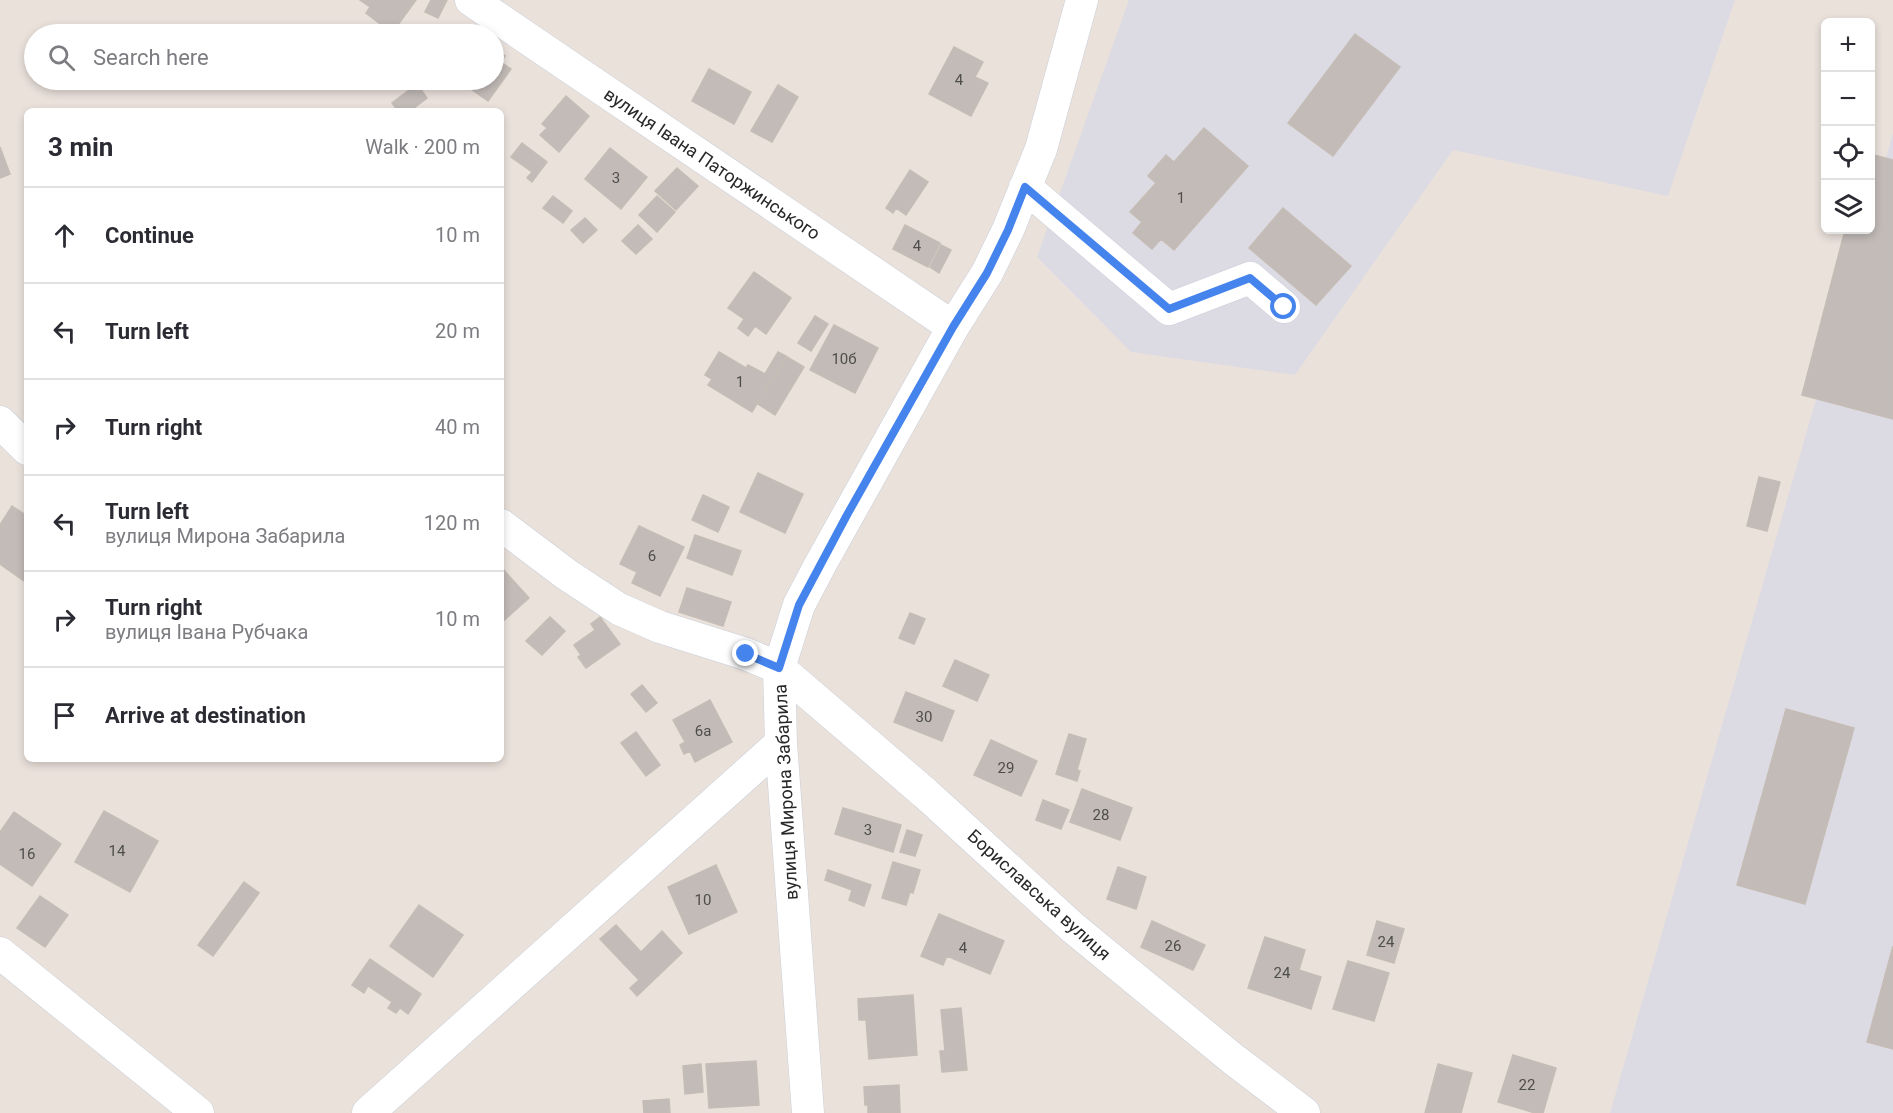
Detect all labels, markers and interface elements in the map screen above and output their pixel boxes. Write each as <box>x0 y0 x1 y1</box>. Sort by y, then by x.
map controls <box>1821 18 1875 234</box>
button: + <box>1821 18 1875 72</box>
search box <box>24 24 504 90</box>
icon: search <box>45 41 78 74</box>
text: Search here <box>93 45 209 70</box>
house number: 4 <box>955 71 964 89</box>
button: − <box>1821 72 1875 126</box>
street label: вулиця Івана Паторжинського <box>600 83 824 244</box>
button: locate <box>1821 126 1875 180</box>
text: 3 min <box>48 132 113 162</box>
text: Walk · 200 m <box>365 135 480 159</box>
house number: 3 <box>612 169 620 187</box>
button: layers <box>1821 180 1875 234</box>
house number: 1 <box>1177 189 1185 207</box>
icon: ahead <box>48 219 81 252</box>
text: Continue <box>105 223 194 248</box>
text: 10 m <box>435 223 480 247</box>
house number: 4 <box>913 237 922 255</box>
route start <box>1270 293 1296 319</box>
icon: left <box>48 315 81 348</box>
text: Turn left <box>105 319 189 344</box>
text: 20 m <box>435 319 480 343</box>
house number: 10б <box>831 350 857 368</box>
house number: 1 <box>736 373 744 391</box>
icon: right <box>48 411 81 444</box>
text: Turn right <box>105 415 202 440</box>
text: 40 m <box>435 415 480 439</box>
text: Turn left <box>105 499 189 524</box>
icon: left <box>48 507 81 540</box>
text: 120 m <box>424 511 480 535</box>
text: вулиця Мирона Забарила <box>105 524 345 548</box>
house number: 6 <box>648 547 656 565</box>
text: Turn right <box>105 595 202 620</box>
icon: right <box>48 603 81 636</box>
text: 10 m <box>435 607 480 631</box>
text: вулиця Івана Рубчака <box>105 620 308 644</box>
route end <box>732 640 758 666</box>
street label: вулиця Мирона Забарила <box>769 683 802 901</box>
icon: arrive <box>48 699 81 732</box>
text: Arrive at destination <box>105 703 306 728</box>
house number: 30 <box>916 708 932 726</box>
house number: 6а <box>695 722 711 740</box>
house number: 29 <box>998 759 1014 777</box>
house number: 28 <box>1093 806 1109 824</box>
house number: 3 <box>864 821 872 839</box>
street label: Бориславська вулиця <box>964 825 1115 964</box>
house number: 14 <box>109 842 126 860</box>
house number: 16 <box>19 845 35 863</box>
house number: 10 <box>695 891 711 909</box>
house number: 24 <box>1378 933 1395 951</box>
house number: 26 <box>1165 937 1181 955</box>
house number: 4 <box>959 939 968 957</box>
house number: 24 <box>1274 964 1291 982</box>
house number: 22 <box>1519 1076 1535 1094</box>

